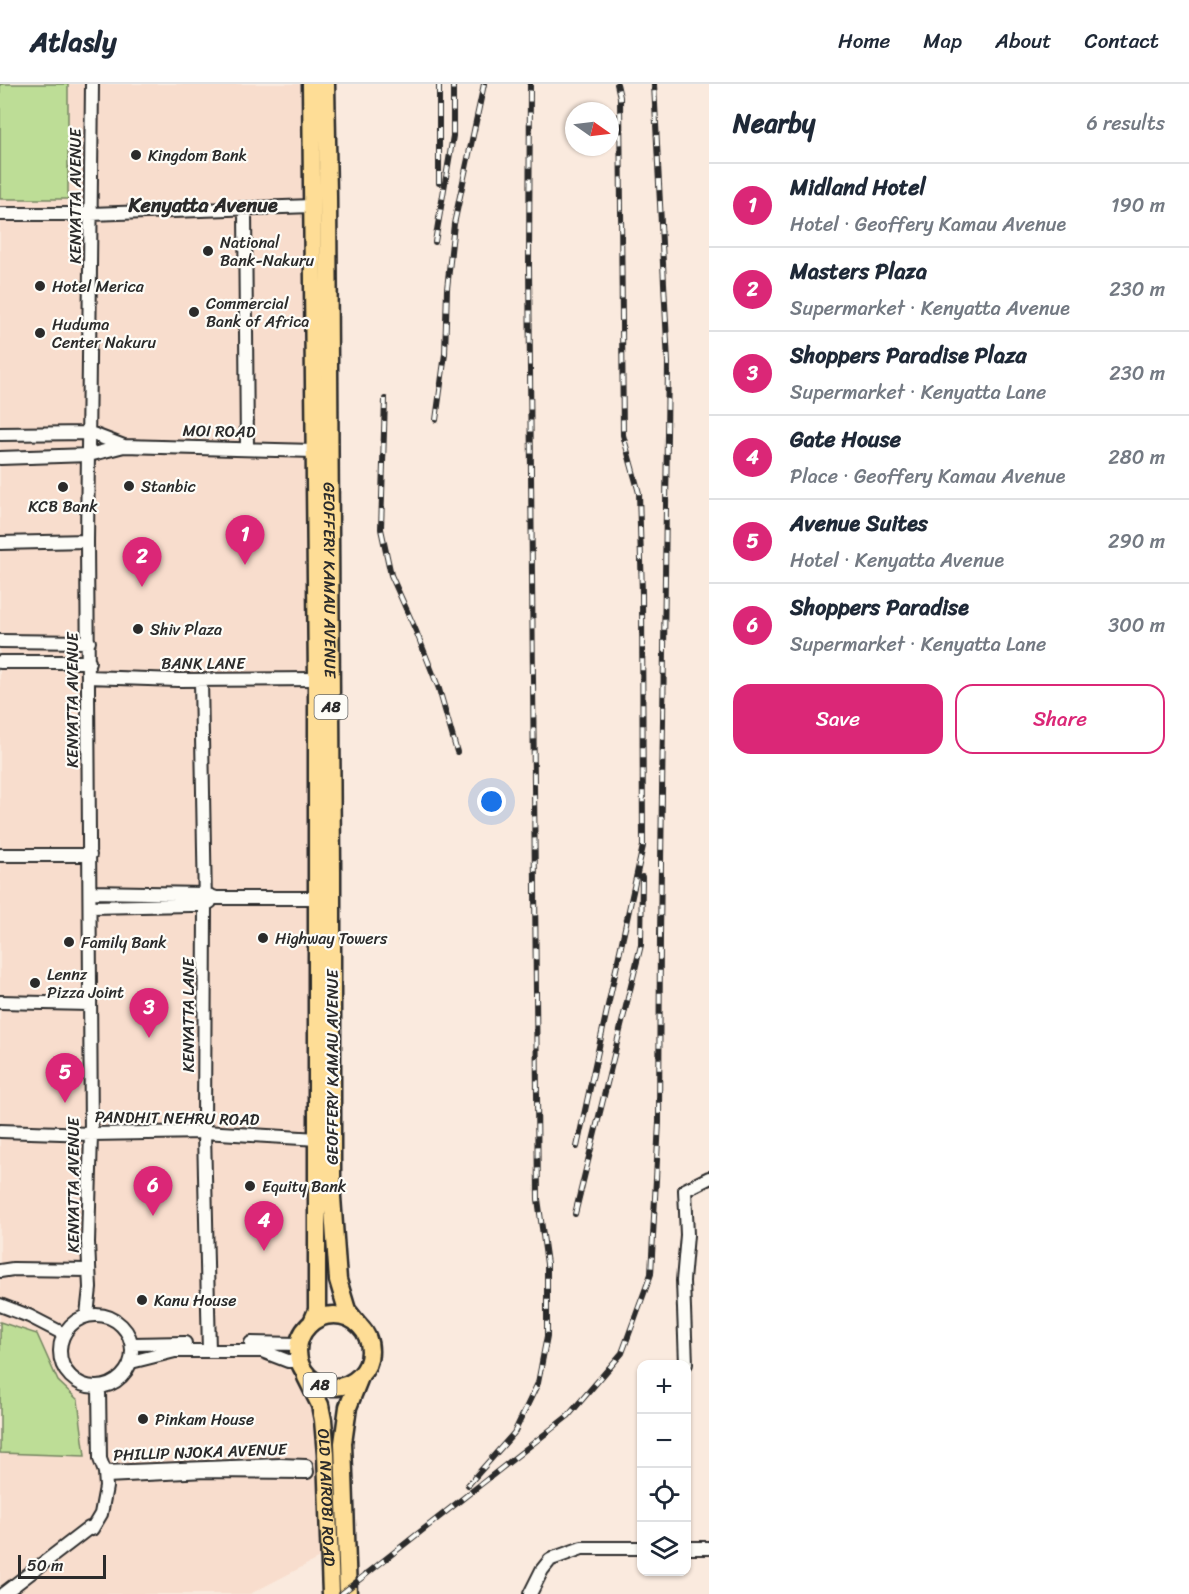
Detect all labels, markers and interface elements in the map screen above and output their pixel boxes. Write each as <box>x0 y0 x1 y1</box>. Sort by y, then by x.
text: Atlasly <box>30 17 117 66</box>
text: Home <box>838 22 890 60</box>
text: Map <box>923 22 962 60</box>
text: About <box>995 22 1052 60</box>
text: Contact <box>1085 22 1159 60</box>
text: Nearby <box>733 100 815 146</box>
north arrow <box>565 102 619 156</box>
text: 6 results <box>1086 106 1165 141</box>
street label: KENYATTA AVENUE <box>61 127 90 264</box>
place label: Kingdom Bank <box>148 141 247 170</box>
marker: Kingdom Bank <box>129 148 143 162</box>
text: Midland Hotel <box>790 168 926 207</box>
district label: Kenyatta Avenue <box>127 188 278 223</box>
text: 1 <box>748 188 757 223</box>
text: 190 m <box>1111 188 1165 223</box>
text: Hotel · Geoffery Kamau Avenue <box>790 207 1066 242</box>
place label: National Bank-Nakuru <box>220 228 315 275</box>
marker: National Bank-Nakuru <box>201 244 215 258</box>
text: Masters Plaza <box>790 252 927 291</box>
place label: Hotel Merica <box>52 272 145 301</box>
text: 2 <box>747 272 758 307</box>
text: 230 m <box>1109 272 1165 307</box>
marker: Hotel Merica <box>33 279 47 293</box>
place label: Commercial Bank of Africa <box>206 289 309 336</box>
text: Supermarket · Kenyatta Avenue <box>790 291 1070 326</box>
marker: Commercial Bank of Africa <box>187 305 201 319</box>
place label: Huduma Center Nakuru <box>52 310 157 357</box>
marker: Huduma Center Nakuru <box>33 326 47 340</box>
text: Shoppers Paradise Plaza <box>790 336 1027 375</box>
text: 3 <box>747 356 758 391</box>
text: 230 m <box>1109 356 1165 391</box>
text: Supermarket · Kenyatta Lane <box>790 375 1046 410</box>
street label: MOI ROAD <box>182 416 256 446</box>
text: Gate House <box>790 420 901 459</box>
text: 4 <box>746 440 759 475</box>
text: 280 m <box>1108 440 1165 475</box>
text: Place · Geoffery Kamau Avenue <box>790 459 1065 494</box>
place label: Stanbic <box>141 472 196 501</box>
marker: Stanbic <box>122 479 136 493</box>
marker: KCB Bank <box>56 480 70 494</box>
street label: GEOFFERY KAMAU AVENUE <box>315 482 345 679</box>
place label: KCB Bank <box>28 492 98 521</box>
text: Avenue Suites <box>790 504 928 543</box>
pin: 1 <box>226 516 264 565</box>
text: 5 <box>746 524 759 559</box>
text: 290 m <box>1108 524 1165 559</box>
pin: 2 <box>122 538 162 587</box>
text: Hotel · Kenyatta Avenue <box>790 543 1004 578</box>
text: Shoppers Paradise <box>790 588 969 627</box>
text: 6 <box>747 608 758 643</box>
text: 300 m <box>1108 608 1165 643</box>
place label: Shiv Plaza <box>150 615 222 644</box>
marker: Shiv Plaza <box>131 622 145 636</box>
text: Supermarket · Kenyatta Lane <box>790 627 1046 662</box>
street label: KENYATTA AVENUE <box>58 631 87 768</box>
street label: BANK LANE <box>161 649 246 678</box>
button: Save <box>733 684 943 754</box>
button: Share <box>955 684 1165 754</box>
road number: A8 <box>314 695 348 719</box>
your location <box>477 787 506 816</box>
place label: Highway Towers <box>275 924 388 953</box>
place label: Family Bank <box>81 928 167 957</box>
marker: Highway Towers <box>256 931 270 945</box>
marker: Family Bank <box>62 935 76 949</box>
street label: KENYATTA LANE <box>174 957 203 1072</box>
place label: Lennz Pizza Joint <box>47 960 124 1007</box>
street label: GEOFFERY KAMAU AVENUE <box>318 968 347 1165</box>
marker: Lennz Pizza Joint <box>28 976 42 990</box>
pin: 3 <box>130 988 168 1038</box>
pin: 5 <box>46 1054 84 1103</box>
street label: PANDHIT NEHRU ROAD <box>95 1102 260 1134</box>
street label: KENYATTA AVENUE <box>59 1116 88 1253</box>
pin: 6 <box>134 1166 172 1216</box>
place label: Equity Bank <box>262 1172 347 1201</box>
marker: Equity Bank <box>243 1179 257 1193</box>
pin: 4 <box>244 1202 284 1251</box>
place label: Kanu House <box>154 1286 237 1315</box>
marker: Kanu House <box>135 1293 149 1307</box>
map controls <box>637 1360 691 1576</box>
button: + <box>637 1360 691 1414</box>
road number: A8 <box>304 1373 336 1397</box>
place label: Pinkam House <box>155 1405 254 1434</box>
marker: Pinkam House <box>136 1412 150 1426</box>
button: − <box>637 1414 691 1468</box>
street label: OLD NAIROBI ROAD <box>309 1427 345 1567</box>
street label: PHILLIP NJOKA AVENUE <box>113 1434 288 1470</box>
button: locate <box>637 1468 691 1522</box>
button: layers <box>637 1522 691 1576</box>
text: 50 m <box>27 1551 63 1580</box>
scale bar <box>18 1552 106 1580</box>

